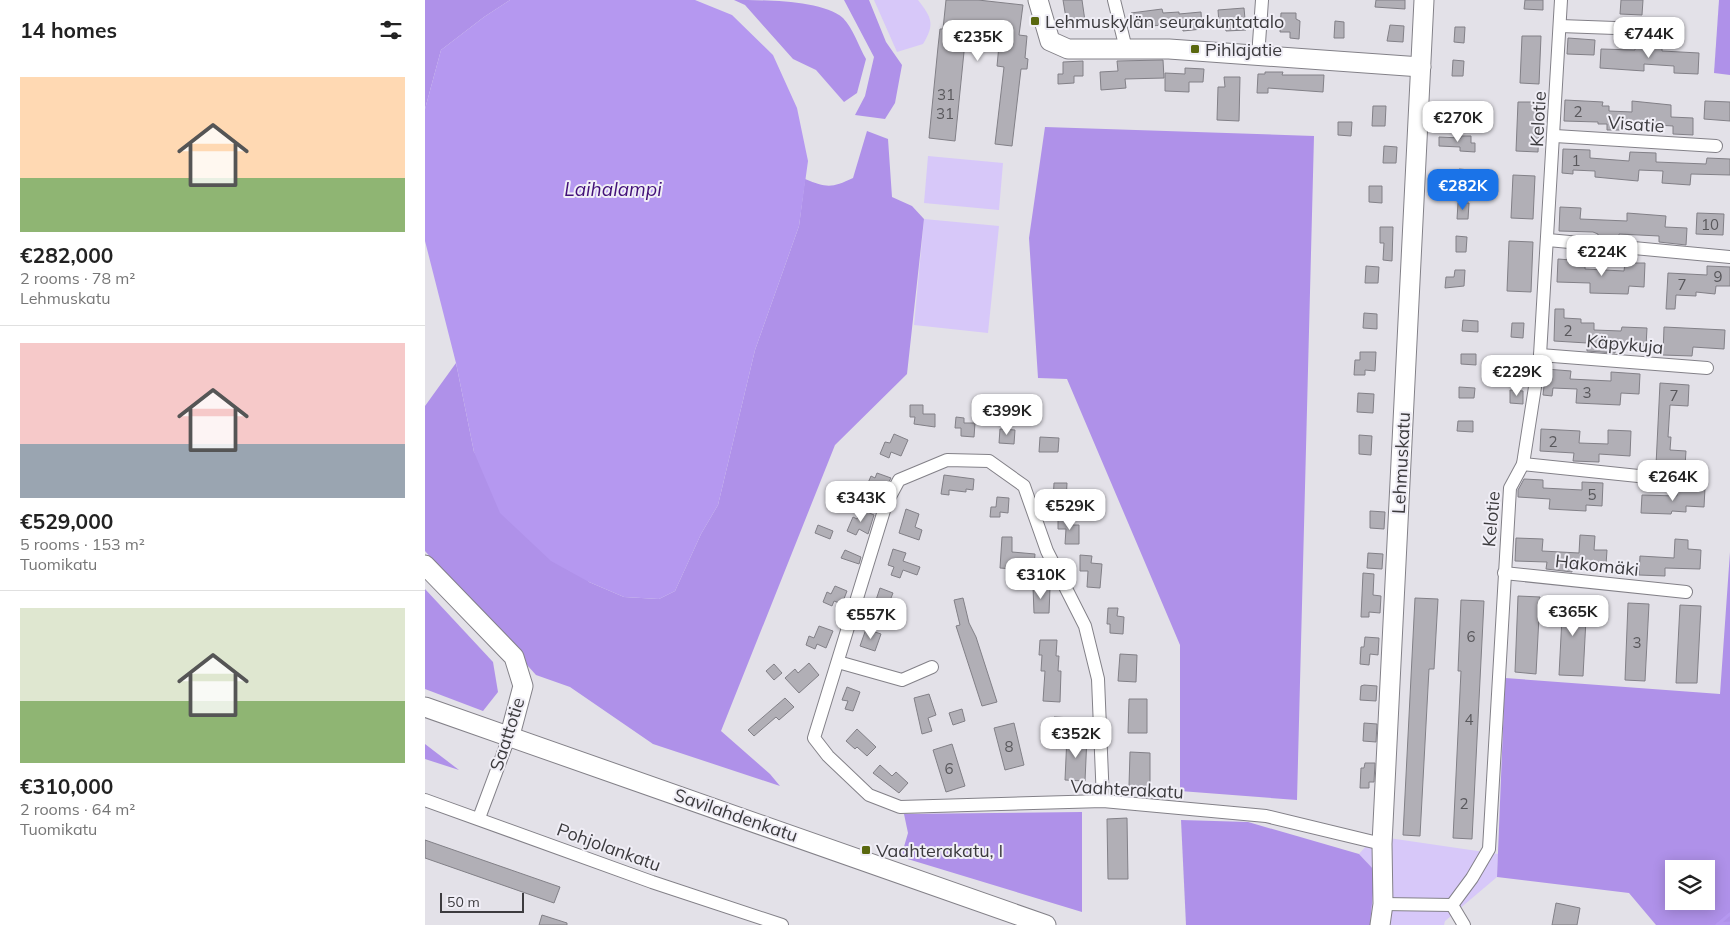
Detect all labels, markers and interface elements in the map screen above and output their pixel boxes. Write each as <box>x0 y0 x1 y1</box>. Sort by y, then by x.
place label: Lehmuskylän seurakuntatalo <box>1045 10 1284 33</box>
marker: Lehmuskylän seurakuntatalo <box>1029 15 1041 27</box>
icon: filters <box>377 16 405 44</box>
text: 14 homes <box>20 17 117 43</box>
pin: €744K <box>1614 17 1684 59</box>
pin: €235K <box>943 20 1013 62</box>
text: €744K <box>1624 23 1674 43</box>
text: €235K <box>953 26 1003 46</box>
place label: Pihlajatie <box>1205 38 1282 61</box>
marker: Pihlajatie <box>1189 43 1201 55</box>
house number: 31 <box>937 85 955 104</box>
street label: Kelotie <box>1525 91 1551 147</box>
pin: €270K <box>1423 100 1493 143</box>
house number: 2 <box>1573 102 1583 121</box>
house number: 31 <box>936 104 954 123</box>
text: €270K <box>1433 107 1483 127</box>
icon: home <box>168 110 258 200</box>
street label: Visatie <box>1607 111 1665 137</box>
house number: 1 <box>1571 151 1581 170</box>
pin: €282K <box>1428 168 1498 211</box>
text: €282K <box>1438 175 1488 195</box>
water label: Laihalampi <box>564 177 662 201</box>
house number: 10 <box>1701 215 1719 234</box>
pin: €224K <box>1567 234 1637 277</box>
text: €224K <box>1577 241 1627 261</box>
text: €282,000 <box>20 242 113 268</box>
house number: 9 <box>1713 267 1723 286</box>
text: 2 rooms · 78 m² <box>20 268 135 288</box>
house number: 7 <box>1677 275 1687 294</box>
text: Lehmuskatu <box>20 288 111 308</box>
house number: 2 <box>1563 321 1573 340</box>
street label: Käpykuja <box>1586 329 1664 359</box>
pin: €229K <box>1482 354 1552 397</box>
text: €229K <box>1492 361 1542 381</box>
icon: home <box>168 375 258 465</box>
house number: 3 <box>1582 383 1592 402</box>
house number: 7 <box>1669 386 1679 405</box>
pin: €399K <box>972 394 1042 436</box>
text: €399K <box>982 400 1032 420</box>
street label: Lehmuskatu <box>1387 412 1415 514</box>
house number: 2 <box>1548 432 1558 451</box>
pin: €264K <box>1638 460 1708 502</box>
text: €264K <box>1648 466 1698 486</box>
pin: €343K <box>826 480 896 523</box>
house number: 5 <box>1587 485 1597 504</box>
text: €343K <box>836 487 886 507</box>
pin: €529K <box>1035 488 1105 531</box>
street label: Kelotie <box>1477 490 1505 548</box>
text: €529K <box>1045 495 1095 515</box>
text: €529,000 <box>20 508 113 534</box>
text: 5 rooms · 153 m² <box>20 534 145 554</box>
street label: Hakomäki <box>1554 549 1640 581</box>
text: Tuomikatu <box>20 554 97 574</box>
pin: €310K <box>1006 558 1076 600</box>
text: €310K <box>1016 564 1066 584</box>
pin: €365K <box>1538 594 1608 637</box>
pin: €557K <box>836 598 906 640</box>
text: €365K <box>1548 601 1598 621</box>
text: €557K <box>846 604 896 624</box>
house number: 6 <box>1466 627 1476 646</box>
house number: 3 <box>1632 633 1642 652</box>
icon: home <box>168 640 258 730</box>
street label: Saattotie <box>484 694 530 774</box>
house number: 4 <box>1464 710 1474 729</box>
pin: €352K <box>1041 716 1111 759</box>
text: €352K <box>1051 723 1101 743</box>
house number: 8 <box>1004 737 1014 756</box>
house number: 6 <box>944 759 954 778</box>
text: €310,000 <box>20 773 113 799</box>
street label: Vaahterakatu <box>1070 775 1184 803</box>
street label: Savilahdenkatu <box>671 783 801 847</box>
house number: 2 <box>1459 794 1469 813</box>
text: 2 rooms · 64 m² <box>20 799 135 819</box>
street label: Pohjolankatu <box>554 818 664 876</box>
text: Tuomikatu <box>20 819 97 839</box>
place label: Vaahterakatu, I <box>876 839 1003 862</box>
marker: Vaahterakatu, I <box>860 844 872 856</box>
map controls <box>1665 860 1715 910</box>
button: layers <box>1665 860 1715 910</box>
scale bar <box>440 890 524 913</box>
text: 50 m <box>447 893 480 911</box>

